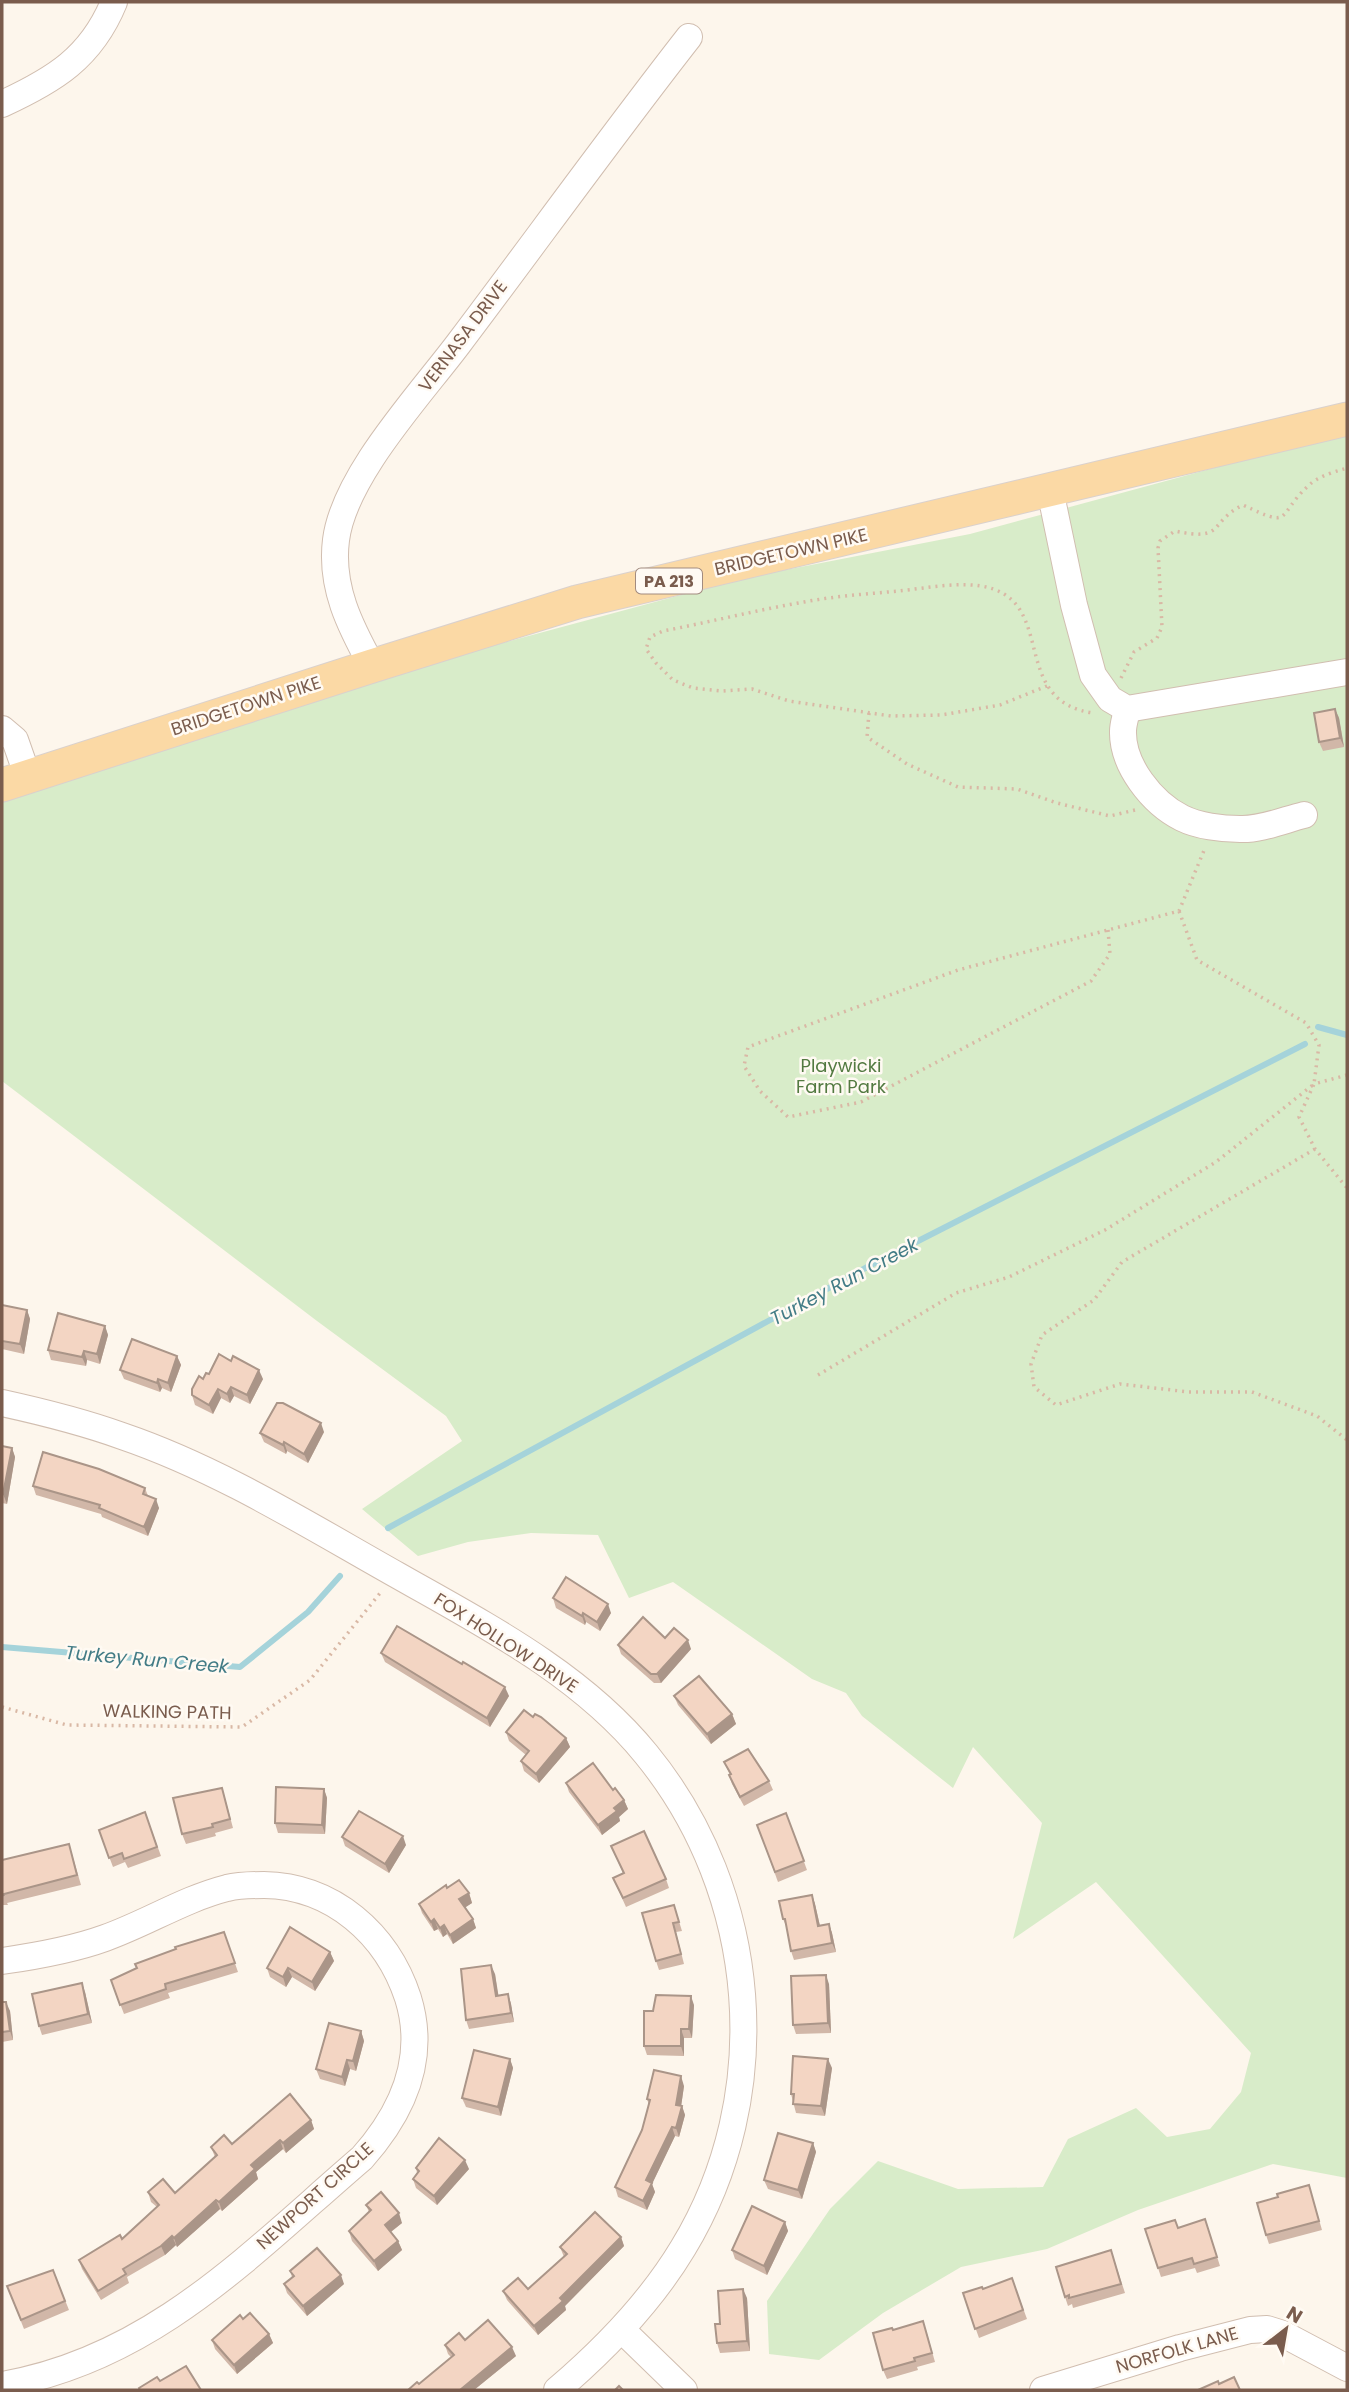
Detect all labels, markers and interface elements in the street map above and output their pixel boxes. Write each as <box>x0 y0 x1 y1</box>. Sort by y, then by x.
street label: VERNASA DRIVE <box>412 275 513 397</box>
street label: BRIDGETOWN PIKE <box>712 522 870 581</box>
road number: PA 213 <box>636 568 702 594</box>
street label: BRIDGETOWN PIKE <box>168 670 324 742</box>
park label: Playwicki Farm Park <box>796 1053 887 1099</box>
water label: Turkey Run Creek <box>765 1230 924 1332</box>
street label: FOX HOLLOW DRIVE <box>429 1587 583 1699</box>
water label: Turkey Run Creek <box>64 1639 231 1680</box>
street label: WALKING PATH <box>102 1698 232 1725</box>
street label: NEWPORT CIRCLE <box>251 2136 379 2255</box>
north arrow <box>1251 2294 1321 2364</box>
text: N <box>1281 2300 1308 2330</box>
street label: NORFOLK LANE <box>1113 2320 1241 2379</box>

